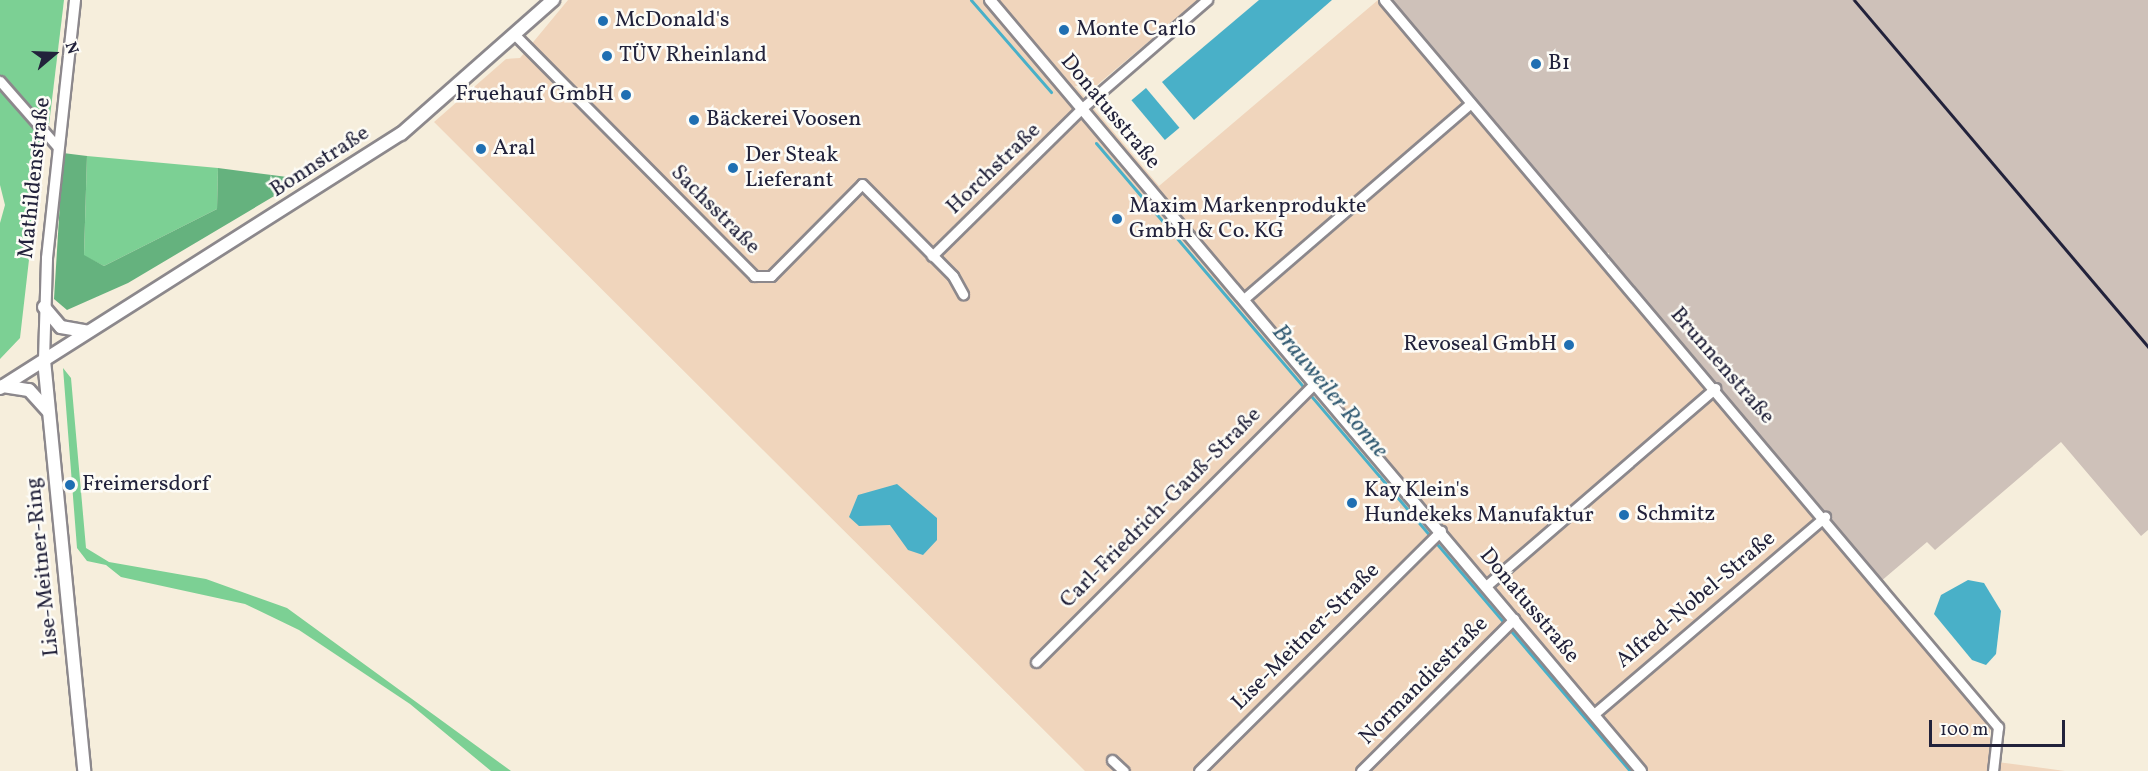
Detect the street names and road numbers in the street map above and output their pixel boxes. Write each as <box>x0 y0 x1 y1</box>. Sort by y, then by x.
street label: Donatusstraße <box>1054 49 1166 175</box>
street label: Mathildenstraße <box>13 96 57 260</box>
street label: Horchstraße <box>941 118 1047 220</box>
street label: Bonnstraße <box>266 120 374 204</box>
street label: Sachsstraße <box>665 160 765 260</box>
street label: Brunnenstraße <box>1664 302 1780 430</box>
street label: Carl-Friedrich-Gauß-Straße <box>1055 402 1267 614</box>
street label: Lise-Meitner-Ring <box>20 476 66 658</box>
street label: Alfred-Nobel-Straße <box>1611 526 1781 674</box>
street label: Donatusstraße <box>1473 543 1585 669</box>
street label: Lise-Meitner-Straße <box>1227 558 1385 716</box>
street label: Normandiestraße <box>1354 611 1494 751</box>

